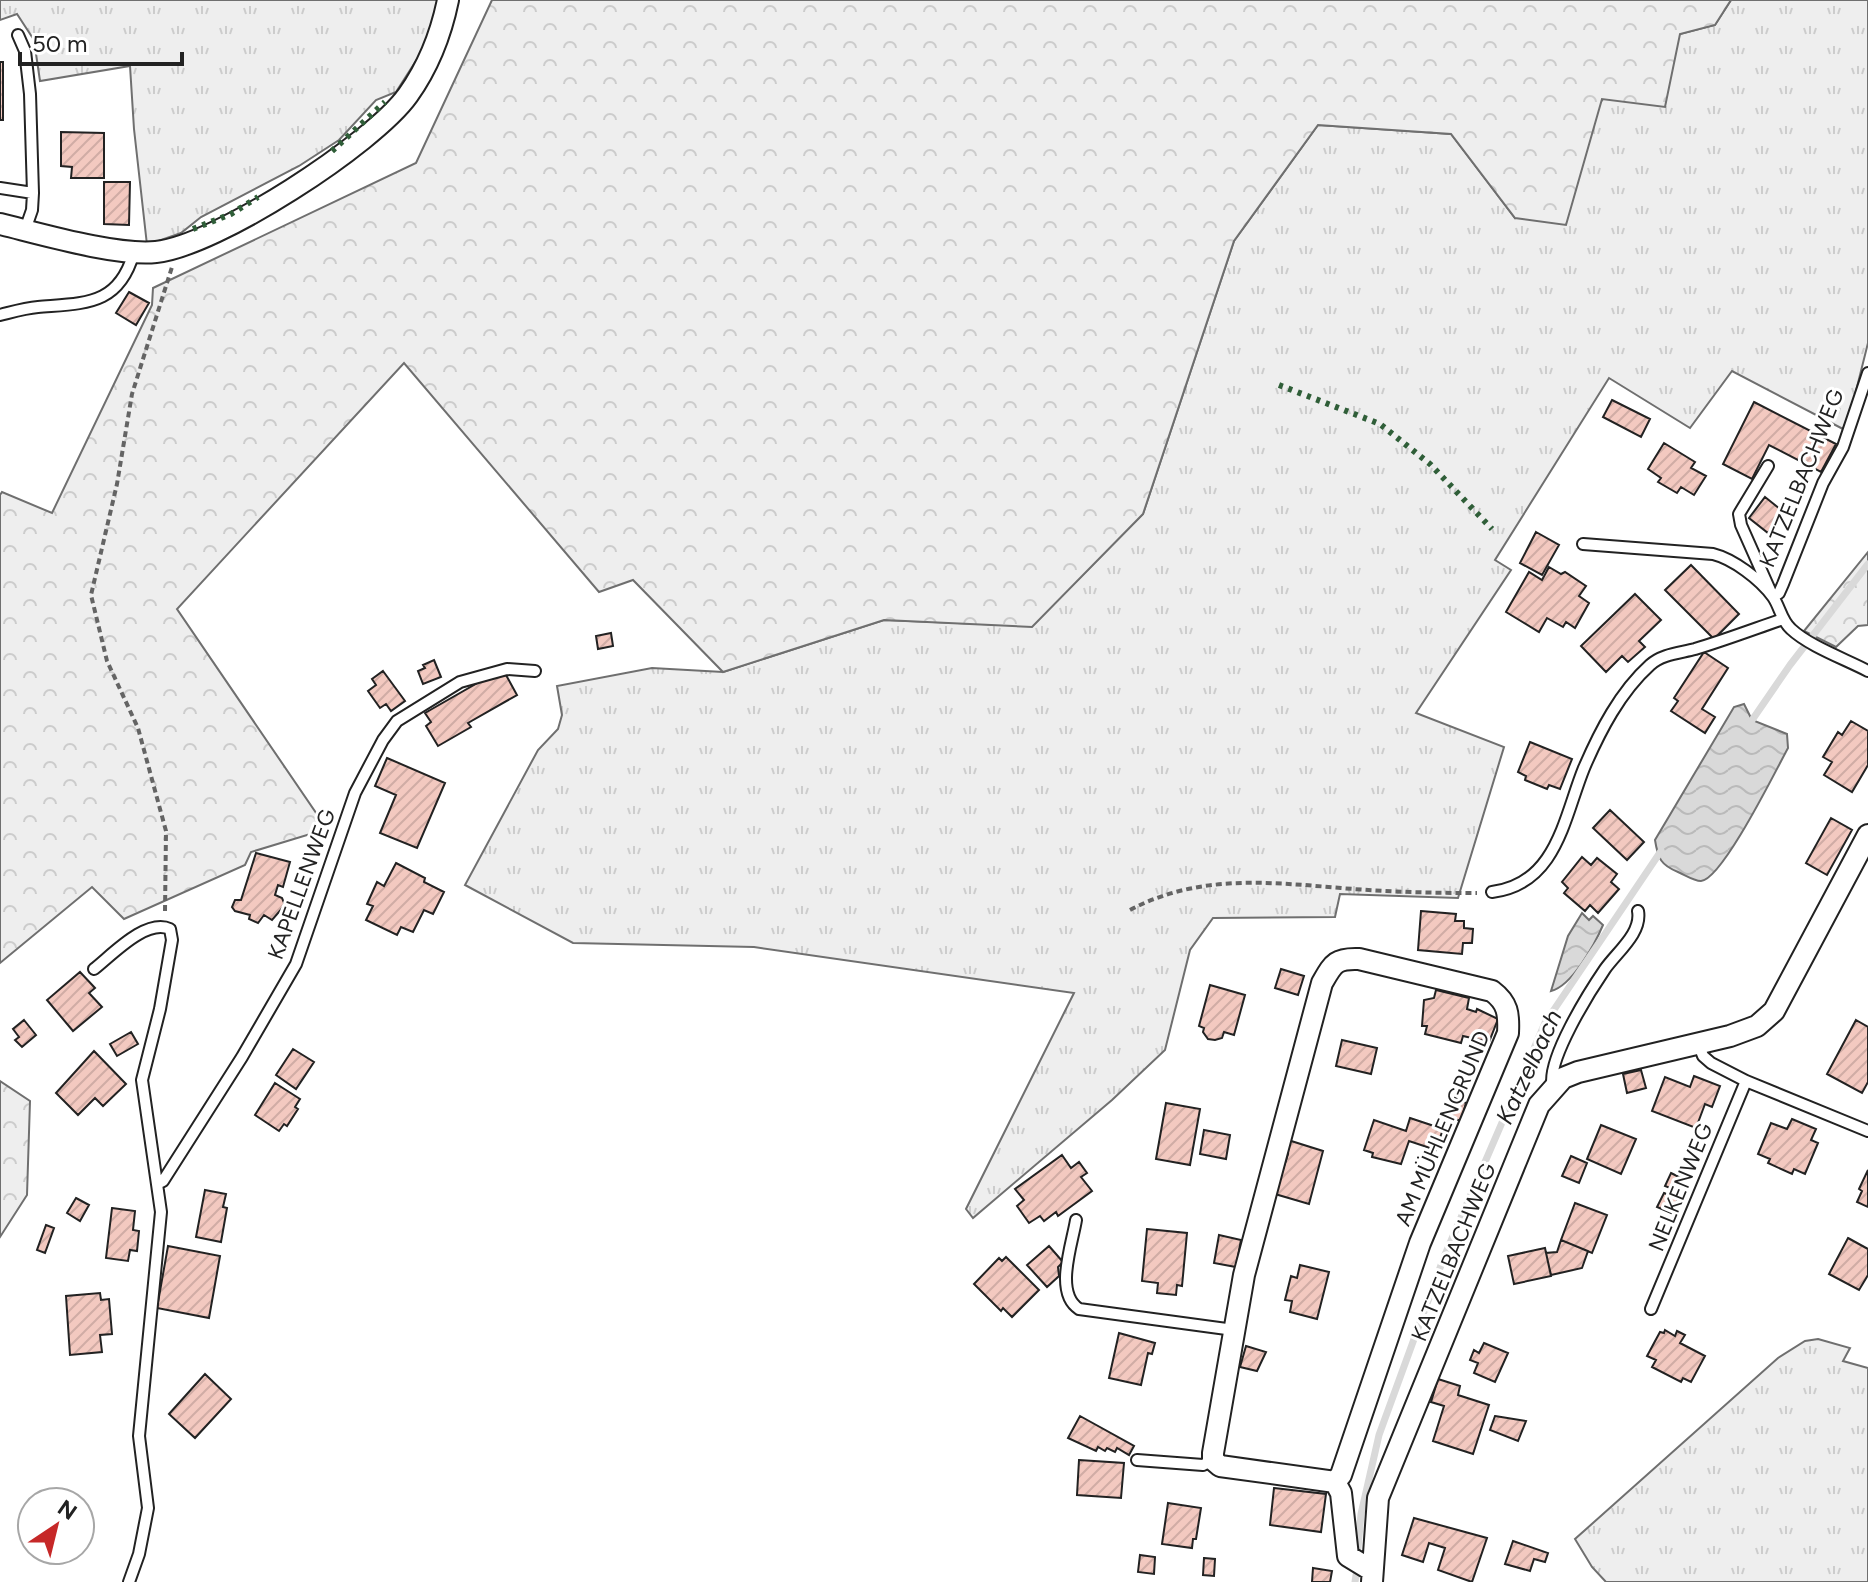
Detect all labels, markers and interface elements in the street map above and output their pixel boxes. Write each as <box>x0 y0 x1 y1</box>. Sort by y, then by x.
scale bar <box>20 16 182 66</box>
text: 50 m <box>32 29 88 58</box>
street label: KATZELBACHWEG <box>1753 385 1850 571</box>
street label: KAPELLENWEG <box>262 805 341 963</box>
water label: Katzelbach <box>1489 1005 1568 1129</box>
street label: AM MÜHLENGRUND <box>1389 1027 1496 1230</box>
street label: NELKENWEG <box>1643 1119 1718 1255</box>
street label: KATZELBACHWEG <box>1405 1159 1502 1345</box>
north arrow <box>16 1486 96 1566</box>
text: N <box>52 1494 82 1526</box>

